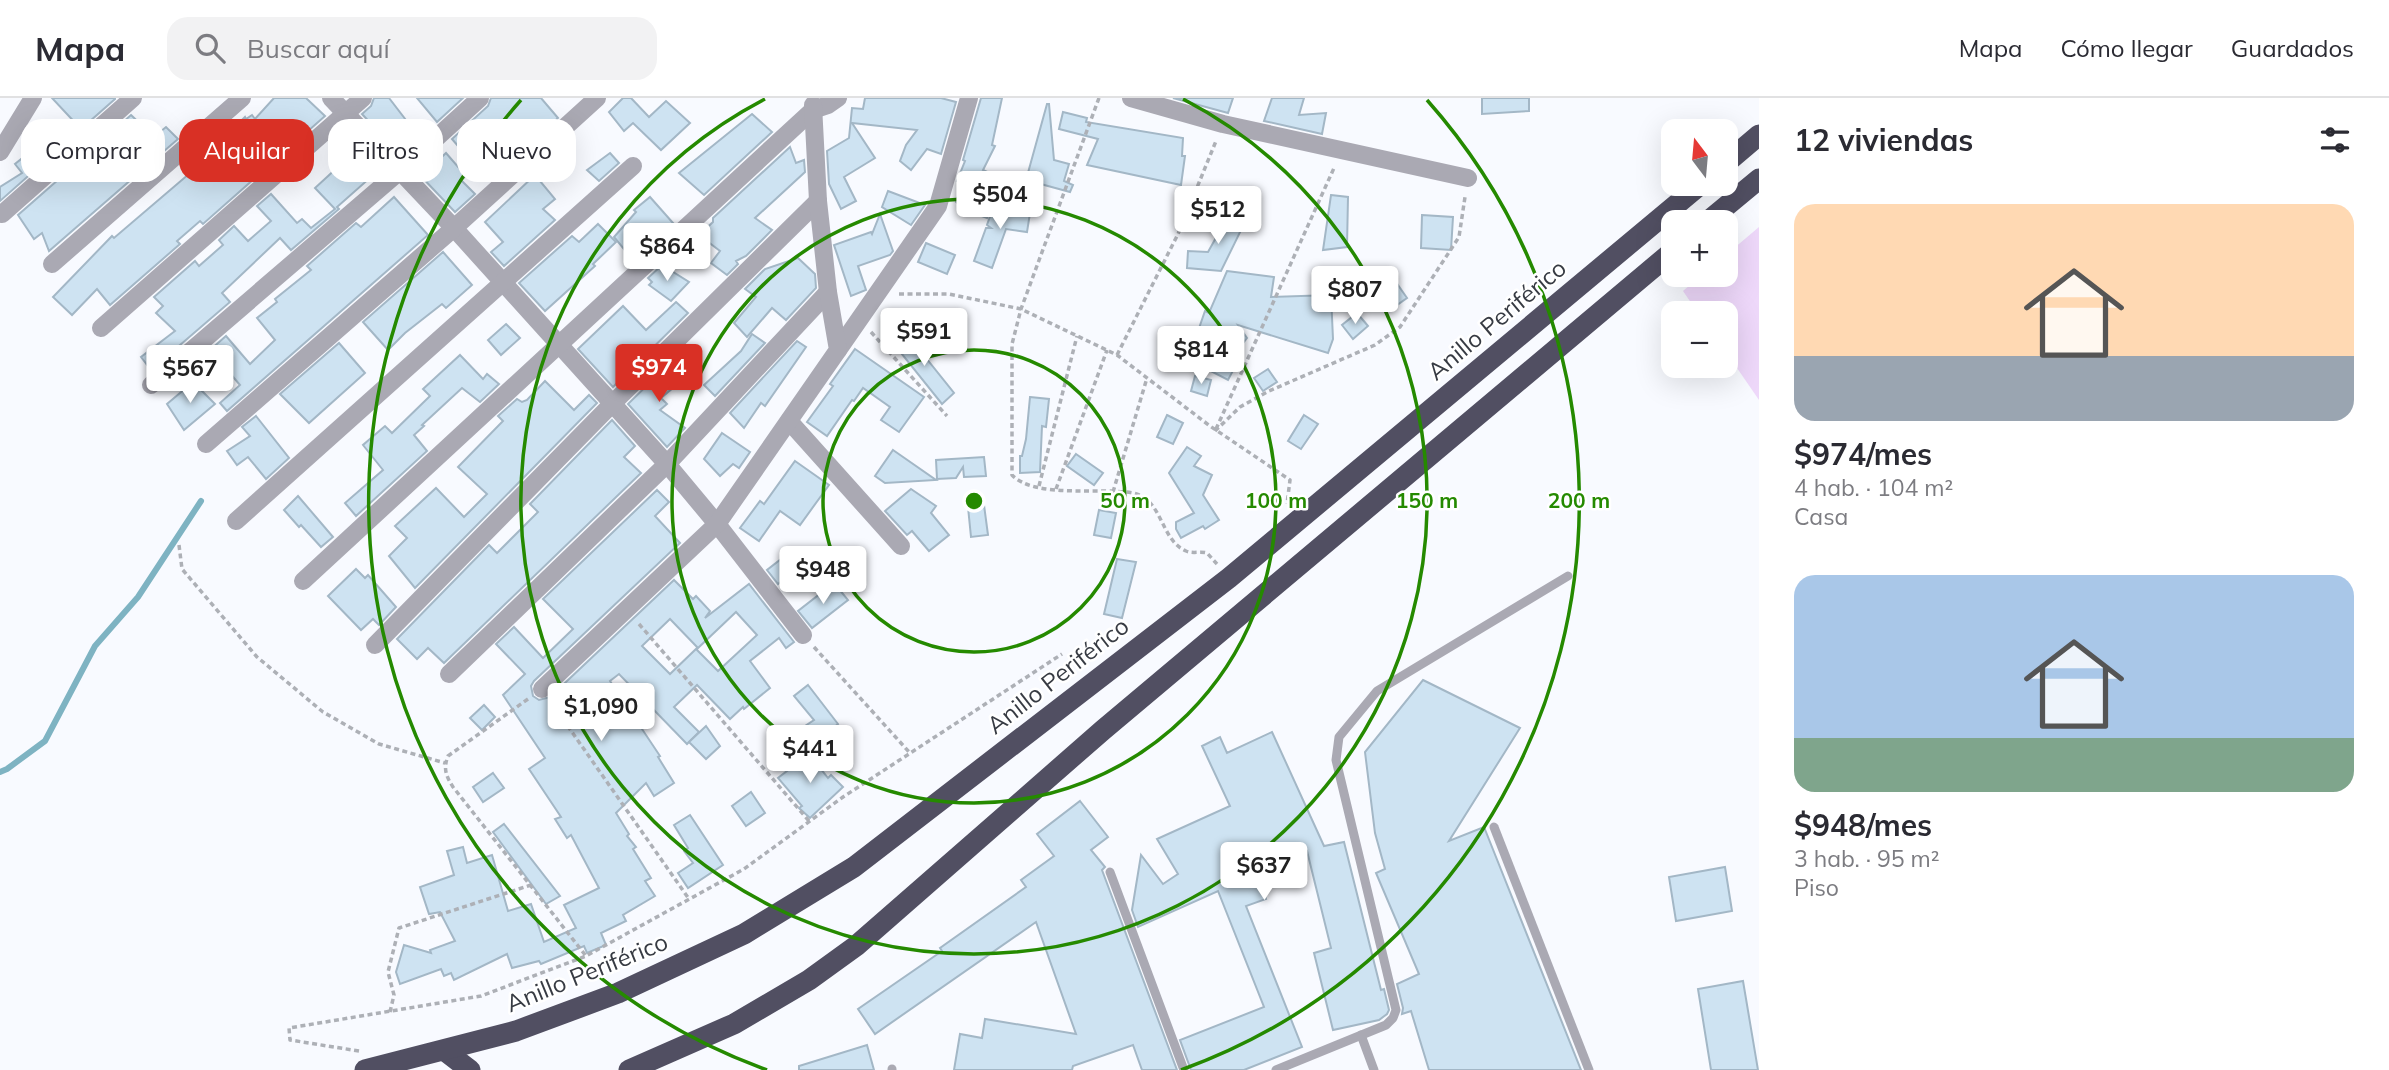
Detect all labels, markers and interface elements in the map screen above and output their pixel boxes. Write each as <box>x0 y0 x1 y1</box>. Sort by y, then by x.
search box <box>167 17 657 80</box>
text: Mapa <box>35 28 125 69</box>
icon: search <box>191 29 229 67</box>
text: Buscar aquí <box>247 32 390 65</box>
text: Mapa <box>1959 33 2022 63</box>
text: Cómo llegar <box>2060 33 2193 63</box>
text: Guardados <box>2231 33 2354 63</box>
chip: Comprar <box>21 119 165 182</box>
chip: Alquilar <box>179 119 314 182</box>
chip: Filtros <box>328 119 443 182</box>
chip: Nuevo <box>457 119 576 182</box>
north arrow <box>1661 119 1738 196</box>
map controls <box>1661 119 1738 378</box>
text: 12 viviendas <box>1794 121 1973 159</box>
icon: filters <box>2316 121 2354 159</box>
pin: $504 <box>959 172 1041 231</box>
text: $504 <box>972 179 1028 208</box>
pin: $512 <box>1177 186 1259 246</box>
text: $512 <box>1190 194 1246 223</box>
button: + <box>1661 210 1738 287</box>
pin: $864 <box>626 223 708 283</box>
text: $864 <box>639 231 695 260</box>
icon: home <box>2011 250 2137 376</box>
street label: Anillo Periférico <box>1421 252 1572 386</box>
pin: $807 <box>1314 266 1396 326</box>
text: $807 <box>1327 274 1383 303</box>
button: − <box>1661 301 1738 378</box>
pin: $591 <box>883 308 965 368</box>
text: $591 <box>896 316 952 345</box>
pin: $814 <box>1160 327 1242 386</box>
text: $814 <box>1173 334 1229 363</box>
pin: $974 <box>618 344 700 404</box>
pin: $567 <box>149 345 231 405</box>
text: $974 <box>631 352 687 381</box>
text: $567 <box>162 353 218 382</box>
text: $974/mes <box>1794 435 1932 473</box>
text: 4 hab. · 104 m² <box>1794 473 1953 502</box>
text: 50 m <box>1100 487 1150 513</box>
text: 100 m <box>1245 487 1307 513</box>
text: 150 m <box>1396 487 1458 513</box>
text: 200 m <box>1548 487 1610 513</box>
centre of rings <box>962 489 986 513</box>
text: Casa <box>1794 502 1848 531</box>
pin: $948 <box>782 546 864 606</box>
text: $948 <box>795 554 851 583</box>
street label: Anillo Periférico <box>980 610 1134 740</box>
icon: home <box>2011 621 2137 747</box>
pin: $1,090 <box>544 684 658 743</box>
text: $1,090 <box>564 691 638 720</box>
pin: $441 <box>769 726 851 785</box>
text: $441 <box>782 733 838 762</box>
text: $948/mes <box>1794 806 1932 844</box>
pin: $637 <box>1223 842 1305 902</box>
text: 3 hab. · 95 m² <box>1794 844 1939 873</box>
text: $637 <box>1236 850 1292 879</box>
text: Piso <box>1794 873 1839 902</box>
street label: Anillo Periférico <box>501 926 672 1018</box>

